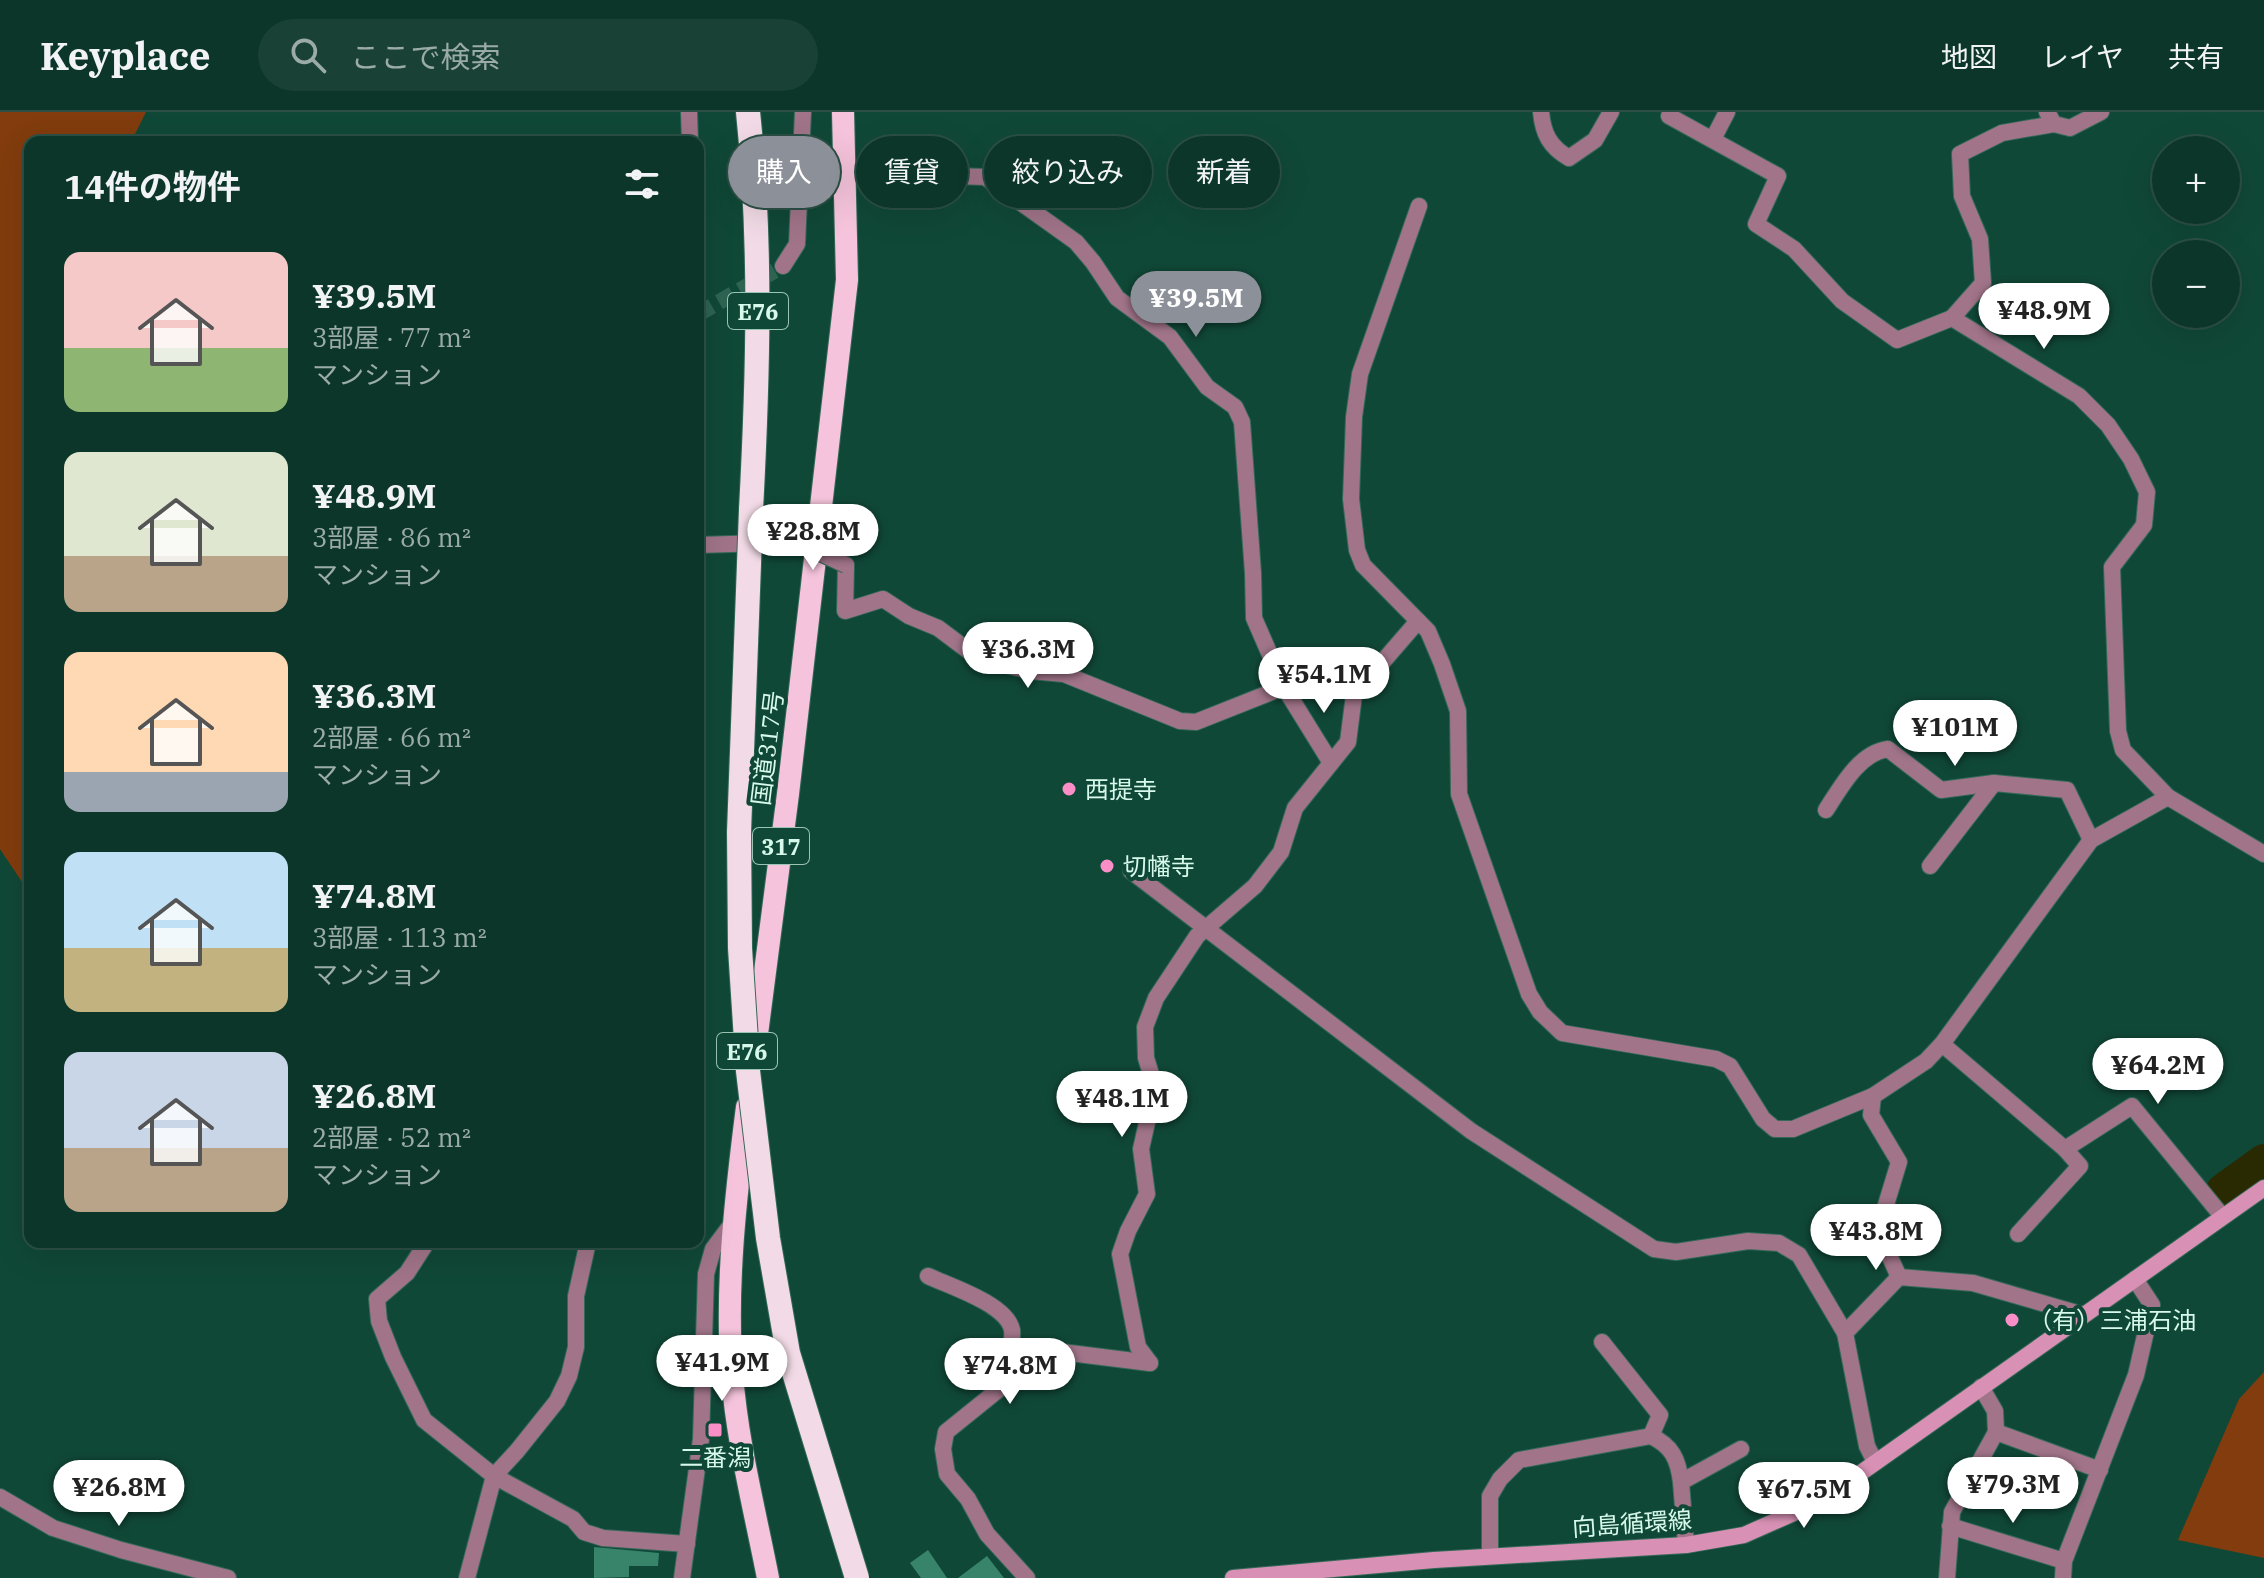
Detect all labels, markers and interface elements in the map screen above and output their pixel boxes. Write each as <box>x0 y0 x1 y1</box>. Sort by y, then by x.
search box <box>258 19 818 91</box>
text: Keyplace <box>40 31 210 80</box>
icon: search <box>286 33 330 77</box>
text: ここで検索 <box>350 37 500 76</box>
text: 地図 <box>1941 38 1997 75</box>
text: レイヤ <box>2041 38 2124 75</box>
text: 共有 <box>2168 38 2224 75</box>
chip: 購入 <box>728 136 840 208</box>
chip: 賃貸 <box>856 136 968 208</box>
chip: 絞り込み <box>984 136 1152 208</box>
chip: 新着 <box>1168 136 1280 208</box>
map controls <box>2152 136 2240 328</box>
button: + <box>2152 136 2240 224</box>
icon: filters <box>620 162 664 206</box>
text: 14件の物件 <box>64 164 241 208</box>
button: − <box>2152 240 2240 328</box>
pin: ¥39.5M <box>1131 271 1261 339</box>
text: ¥39.5M <box>312 273 436 317</box>
text: ¥39.5M <box>1148 280 1244 314</box>
pin: ¥48.9M <box>1979 283 2109 351</box>
icon: home <box>128 284 224 380</box>
text: ¥48.9M <box>1996 292 2092 326</box>
road number: E76 <box>728 293 788 329</box>
text: 3部屋 · 77 m² <box>312 320 471 354</box>
text: マンション <box>312 357 442 391</box>
text: ¥48.9M <box>312 473 436 517</box>
icon: home <box>128 484 224 580</box>
pin: ¥28.8M <box>748 504 878 572</box>
text: ¥28.8M <box>765 513 861 547</box>
text: 3部屋 · 86 m² <box>312 520 471 554</box>
text: マンション <box>312 557 442 591</box>
pin: ¥36.3M <box>963 622 1093 690</box>
text: ¥36.3M <box>980 631 1076 665</box>
pin: ¥54.1M <box>1259 647 1389 715</box>
text: ¥54.1M <box>1276 656 1372 690</box>
text: ¥36.3M <box>312 673 436 717</box>
icon: home <box>128 684 224 780</box>
street label: 国道317号 <box>744 689 790 807</box>
pin: ¥101M <box>1899 700 2011 768</box>
text: ¥101M <box>1911 709 1999 743</box>
text: 2部屋 · 66 m² <box>312 720 471 754</box>
text: マンション <box>312 757 442 791</box>
place label: 西提寺 <box>1085 773 1157 805</box>
marker: 西提寺 <box>1060 780 1078 798</box>
road number: 317 <box>753 828 809 864</box>
place label: 切幡寺 <box>1123 850 1195 882</box>
marker: 切幡寺 <box>1098 857 1116 875</box>
text: ¥74.8M <box>312 873 436 917</box>
icon: home <box>128 884 224 980</box>
text: 3部屋 · 113 m² <box>312 920 487 954</box>
text: マンション <box>312 957 442 991</box>
road number: E76 <box>717 1033 777 1069</box>
pin: ¥64.2M <box>2093 1038 2223 1106</box>
text: ¥64.2M <box>2110 1047 2206 1081</box>
pin: ¥48.1M <box>1057 1071 1187 1139</box>
text: ¥26.8M <box>312 1073 436 1117</box>
text: ¥48.1M <box>1074 1080 1170 1114</box>
icon: home <box>128 1084 224 1180</box>
text: 2部屋 · 52 m² <box>312 1120 471 1154</box>
text: マンション <box>312 1157 442 1191</box>
pin: ¥43.8M <box>1811 1204 1941 1272</box>
text: ¥43.8M <box>1828 1213 1924 1247</box>
place label: （有）三浦石油 <box>2028 1304 2196 1336</box>
marker: （有）三浦石油 <box>2003 1311 2021 1329</box>
pin: ¥41.9M <box>657 1335 787 1403</box>
pin: ¥74.8M <box>945 1338 1075 1406</box>
text: ¥41.9M <box>674 1344 770 1378</box>
text: ¥74.8M <box>962 1347 1058 1381</box>
marker: 二番潟 <box>706 1421 724 1439</box>
place label: 二番潟 <box>679 1441 751 1473</box>
pin: ¥79.3M <box>1948 1457 2078 1525</box>
pin: ¥26.8M <box>54 1460 184 1528</box>
pin: ¥67.5M <box>1739 1462 1869 1530</box>
text: ¥79.3M <box>1965 1466 2061 1500</box>
text: ¥26.8M <box>71 1469 167 1503</box>
text: ¥67.5M <box>1756 1471 1852 1505</box>
street label: 向島循環線 <box>1571 1503 1693 1543</box>

